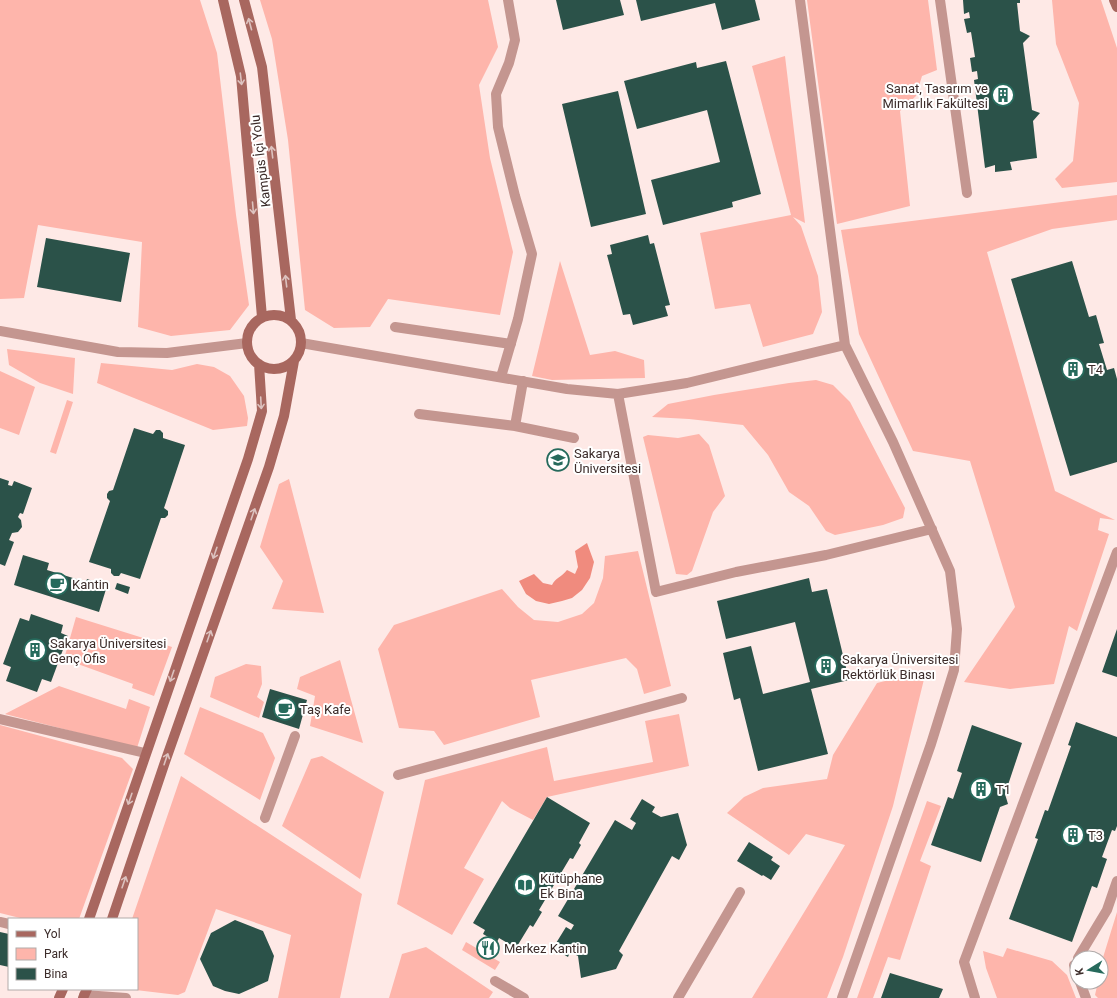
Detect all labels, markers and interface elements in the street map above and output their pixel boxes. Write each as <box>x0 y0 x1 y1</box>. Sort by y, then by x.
one-way arrow <box>246 18 254 31</box>
one-way arrow <box>237 72 245 85</box>
place label: Sanat, Tasarım ve Mimarlık Fakültesi <box>882 81 988 111</box>
building icon: Sanat, Tasarım ve Mimarlık Fakültesi <box>990 82 1016 108</box>
street label: Kampüs İçi Yolu <box>247 114 274 208</box>
one-way arrow <box>268 146 275 159</box>
one-way arrow <box>249 202 256 215</box>
one-way arrow <box>283 275 290 288</box>
building icon: T4 <box>1060 356 1086 382</box>
place label: T4 <box>1088 362 1104 377</box>
one-way arrow <box>258 396 265 409</box>
place label: Sakarya Üniversitesi <box>574 446 641 476</box>
school or university icon: Sakarya Üniversitesi <box>545 447 571 473</box>
one-way arrow <box>249 508 257 520</box>
one-way arrow <box>211 547 219 559</box>
cafe icon: Kantin <box>44 571 70 597</box>
place label: Kantin <box>72 577 109 592</box>
one-way arrow <box>206 631 214 643</box>
place label: Sakarya Üniversitesi Genç Ofis <box>50 636 167 666</box>
building icon: Sakarya Üniversitesi Genç Ofis <box>22 637 48 663</box>
place label: Sakarya Üniversitesi Rektörlük Binası <box>842 652 959 682</box>
building icon: Sakarya Üniversitesi Rektörlük Binası <box>813 653 839 679</box>
one-way arrow <box>168 669 176 681</box>
cafe icon: Taş Kafe <box>272 696 298 722</box>
place label: Taş Kafe <box>300 702 351 717</box>
one-way arrow <box>163 753 171 765</box>
building icon: T1 <box>968 776 994 802</box>
place label: T1 <box>996 782 1011 797</box>
one-way arrow <box>125 792 133 804</box>
building icon: T3 <box>1060 822 1086 848</box>
place label: T3 <box>1088 828 1103 843</box>
place label: Kütüphane Ek Bina <box>540 871 602 901</box>
library icon: Kütüphane Ek Bina <box>512 872 538 898</box>
one-way arrow <box>121 876 129 888</box>
legend <box>8 918 138 990</box>
text: Yol <box>44 927 61 941</box>
restaurant icon: Merkez Kantin <box>475 935 501 961</box>
place label: Merkez Kantin <box>504 941 587 956</box>
text: Park <box>44 947 69 961</box>
north arrow <box>1069 950 1109 990</box>
text: K <box>1072 966 1087 976</box>
text: Bina <box>44 967 68 981</box>

